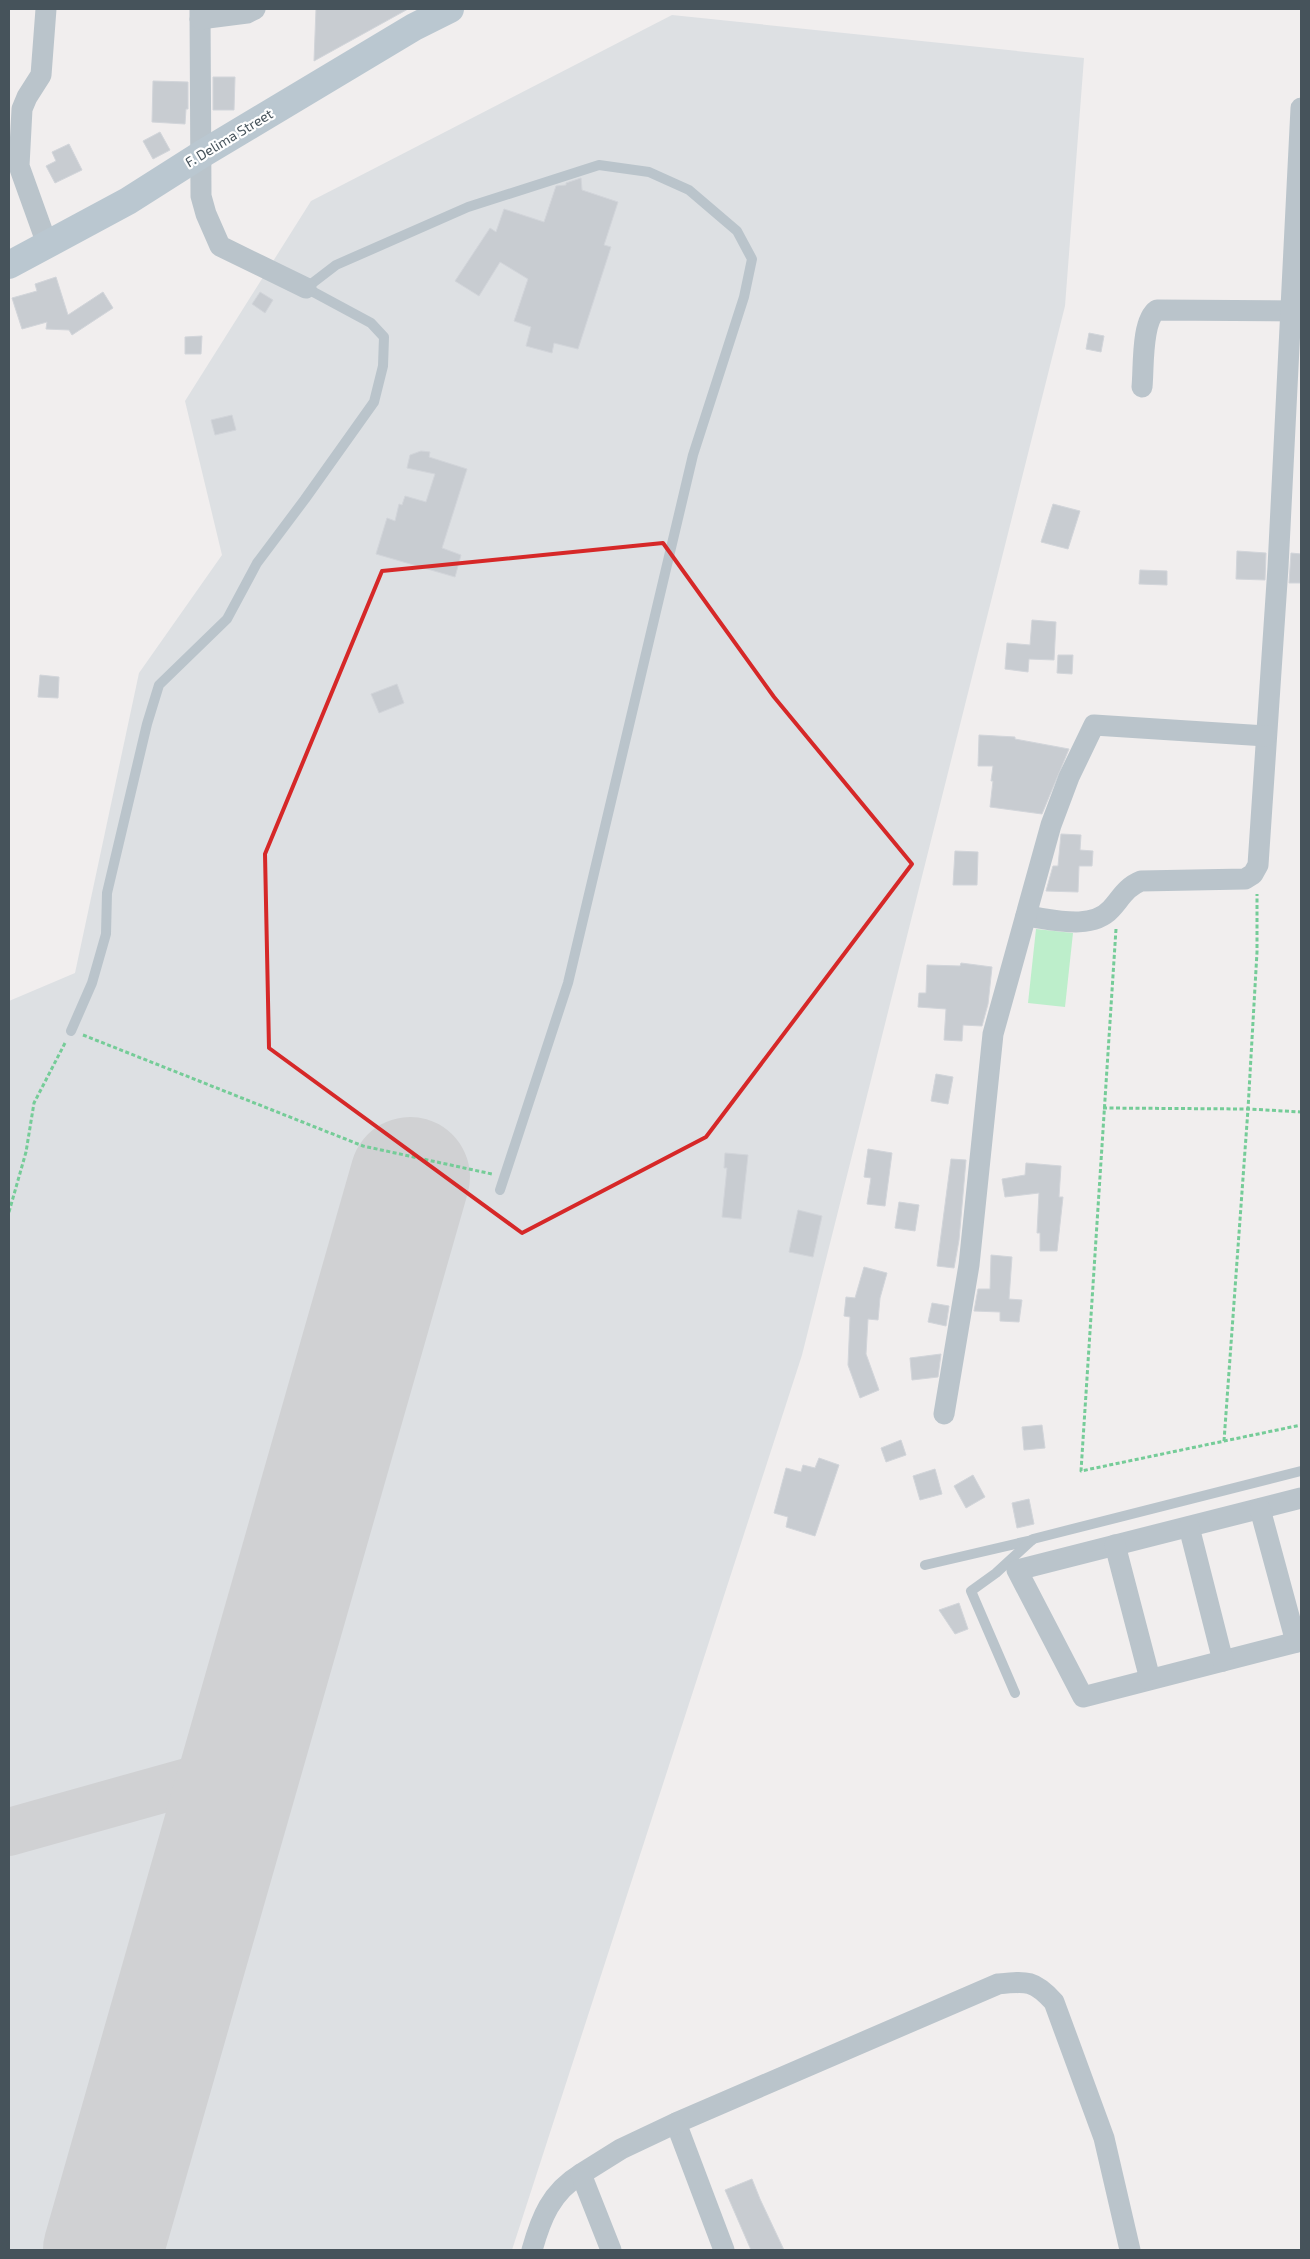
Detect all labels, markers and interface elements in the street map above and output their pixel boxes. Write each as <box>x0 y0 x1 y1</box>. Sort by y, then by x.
street label: F. Delima Street <box>182 105 276 170</box>

